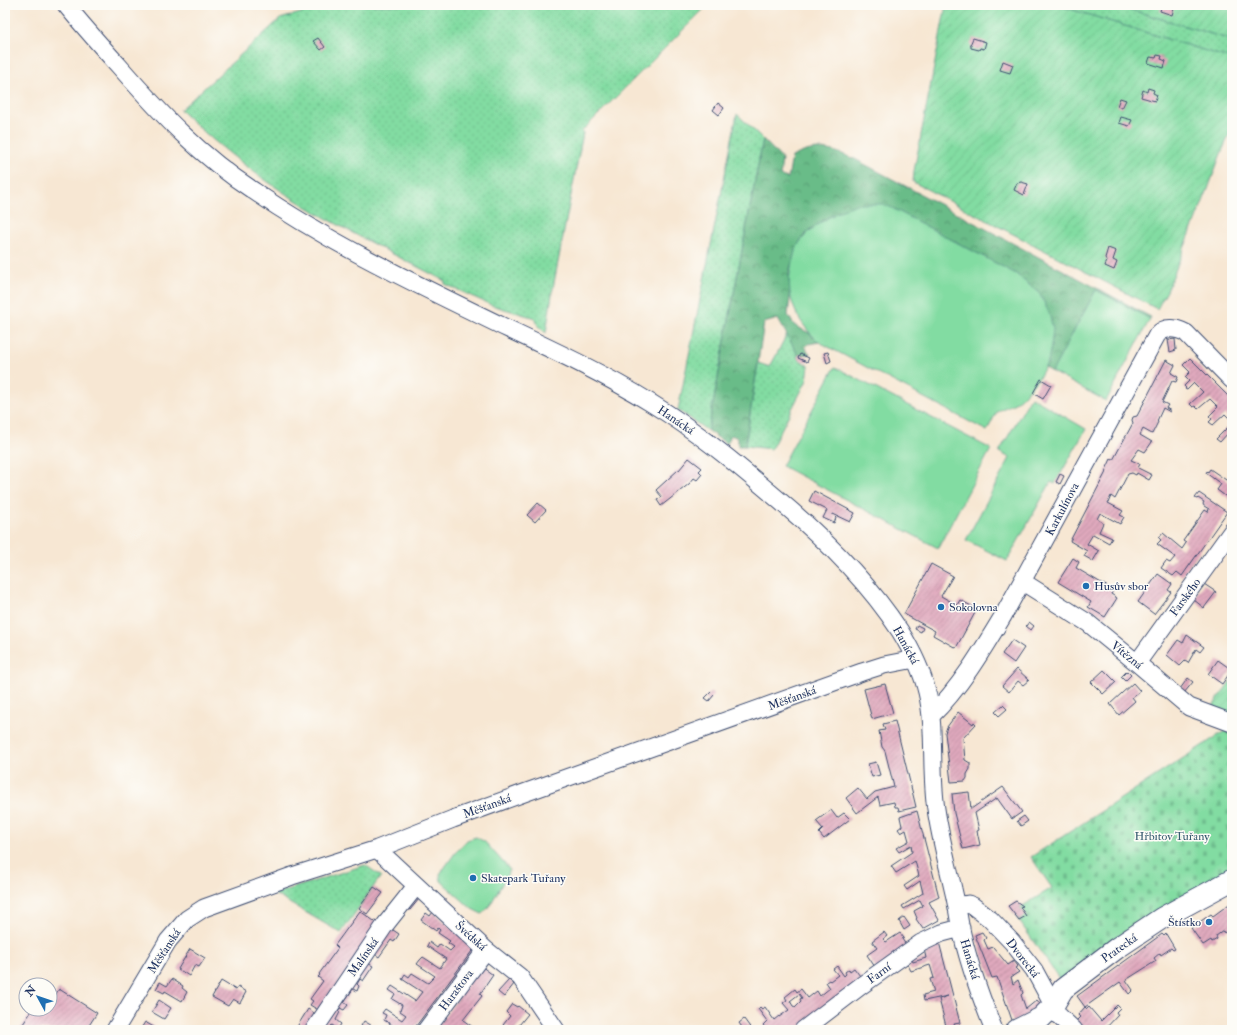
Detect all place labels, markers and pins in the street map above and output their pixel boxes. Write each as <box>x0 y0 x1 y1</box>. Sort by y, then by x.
place label: Husův sbor <box>1094 579 1149 594</box>
marker: Husův sbor <box>1081 581 1091 591</box>
place label: Sokolovna <box>949 600 999 615</box>
marker: Sokolovna <box>936 602 946 612</box>
place label: Skatepark Tuřany <box>481 871 566 886</box>
marker: Skatepark Tuřany <box>468 873 478 883</box>
place label: Štístko <box>1168 915 1201 930</box>
marker: Štístko <box>1204 917 1214 927</box>

